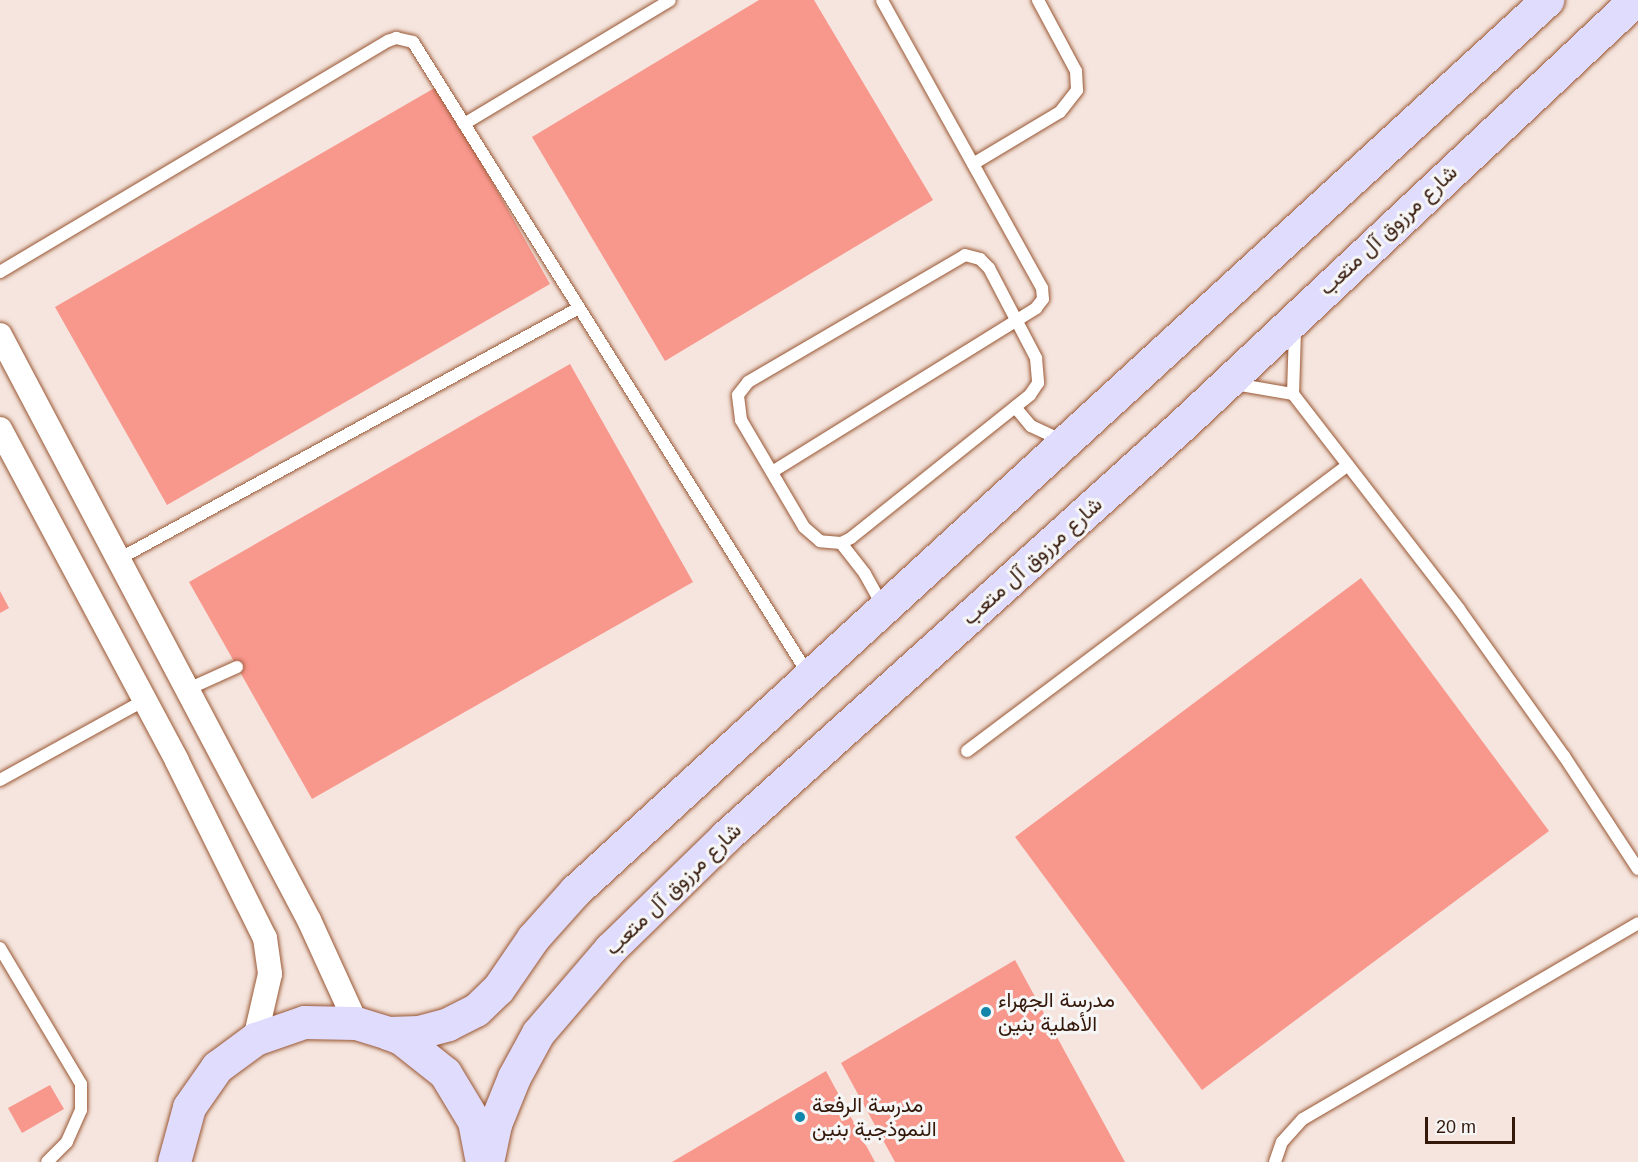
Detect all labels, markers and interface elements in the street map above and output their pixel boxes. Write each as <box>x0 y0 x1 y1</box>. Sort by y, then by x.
street label: شارع مرزوق آل متعب <box>1314 160 1462 300</box>
street label: شارع مرزوق آل متعب <box>957 492 1107 630</box>
street label: شارع مرزوق آل متعب <box>600 818 746 960</box>
place label: مدرسة الجهراء الأهلية بنين <box>998 987 1115 1037</box>
marker: مدرسة الجهراء الأهلية بنين <box>979 1005 993 1019</box>
place label: مدرسة الرفعة النموذجية بنين <box>812 1092 937 1142</box>
scale bar <box>1428 1105 1518 1143</box>
marker: مدرسة الرفعة النموذجية بنين <box>793 1110 807 1124</box>
text: 20 m <box>1436 1117 1476 1137</box>

